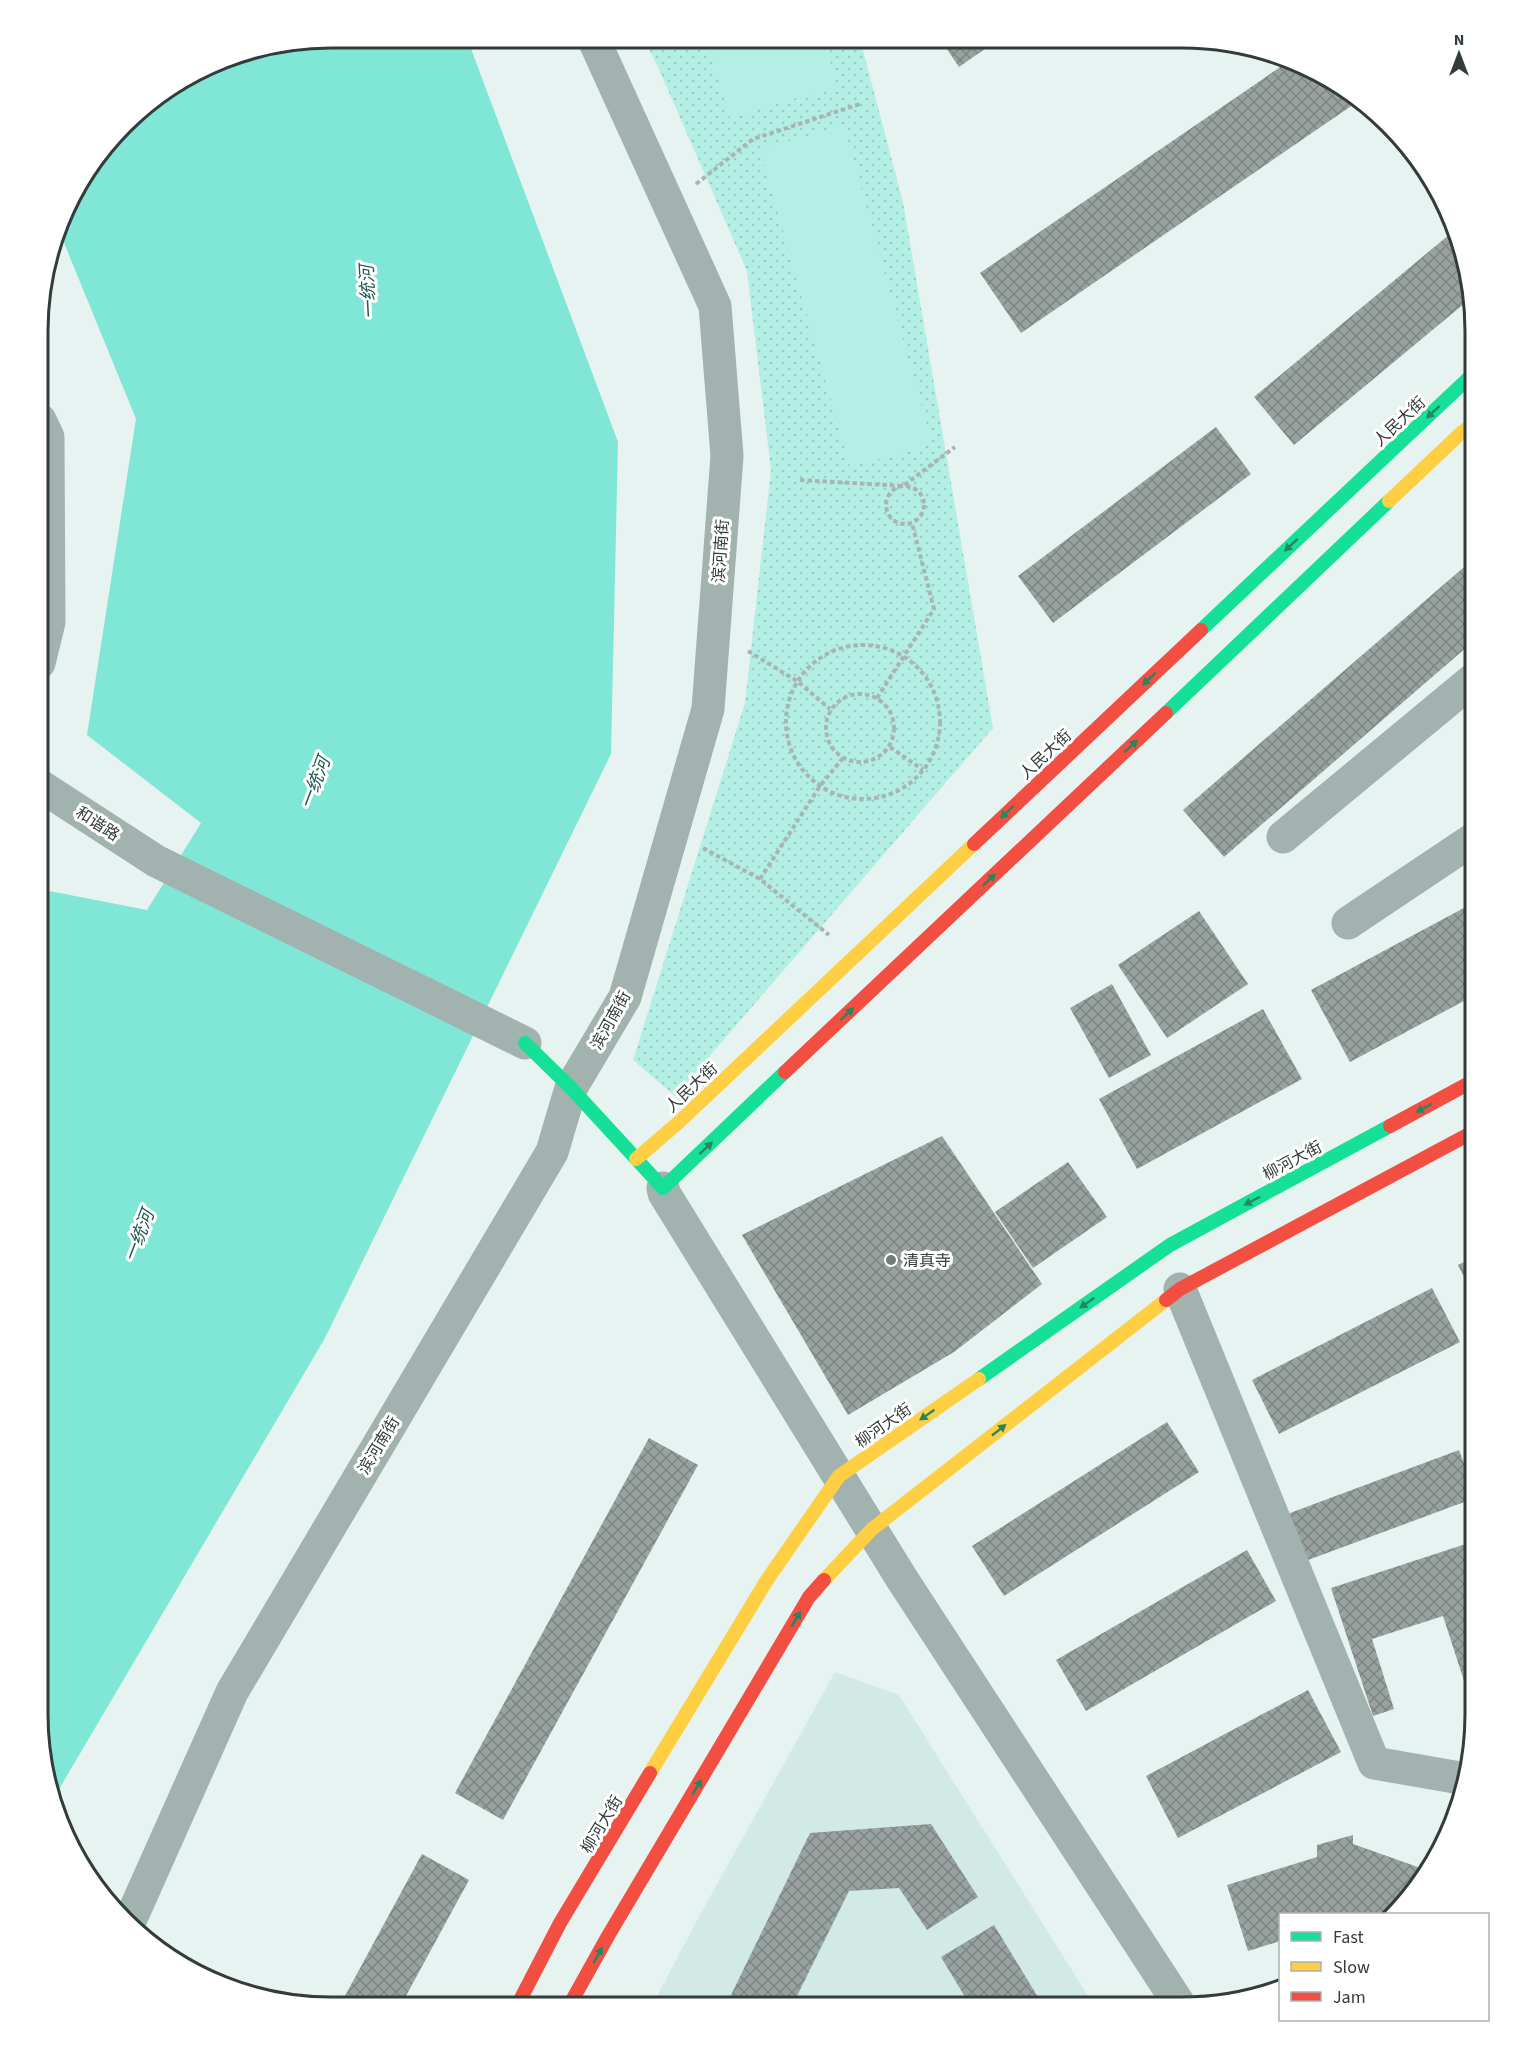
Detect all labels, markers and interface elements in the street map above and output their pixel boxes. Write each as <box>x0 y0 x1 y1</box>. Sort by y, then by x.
north arrow <box>1429 24 1489 84</box>
text: N <box>1454 29 1464 51</box>
water label: 一统河 <box>354 261 382 320</box>
street label: 人民大街 <box>1369 392 1431 452</box>
one-way arrow <box>1425 405 1440 419</box>
street label: 滨河南街 <box>708 518 734 584</box>
one-way arrow <box>1284 538 1298 552</box>
one-way arrow <box>1141 672 1156 686</box>
street label: 人民大街 <box>1015 725 1077 785</box>
one-way arrow <box>1123 739 1138 753</box>
water label: 一统河 <box>294 751 338 813</box>
street label: 和谐路 <box>71 802 124 846</box>
one-way arrow <box>1000 805 1014 819</box>
one-way arrow <box>981 874 996 887</box>
street label: 滨河南街 <box>586 987 636 1054</box>
one-way arrow <box>840 1007 855 1021</box>
street label: 人民大街 <box>661 1058 723 1118</box>
one-way arrow <box>1415 1103 1432 1113</box>
street label: 柳河大街 <box>1259 1136 1326 1186</box>
one-way arrow <box>698 1141 713 1155</box>
one-way arrow <box>1243 1196 1260 1206</box>
water label: 一统河 <box>118 1204 162 1266</box>
place label: 清真寺 <box>903 1250 951 1272</box>
marker: 清真寺 <box>884 1253 898 1267</box>
one-way arrow <box>1079 1297 1095 1309</box>
street label: 柳河大街 <box>851 1398 916 1453</box>
one-way arrow <box>919 1409 935 1420</box>
street label: 滨河南街 <box>353 1412 405 1479</box>
one-way arrow <box>991 1424 1007 1437</box>
one-way arrow <box>791 1611 802 1627</box>
one-way arrow <box>691 1779 702 1795</box>
street label: 柳河大街 <box>576 1791 628 1858</box>
legend <box>1279 1913 1489 2021</box>
text: Fast <box>1333 1925 1364 1950</box>
one-way arrow <box>593 1946 603 1963</box>
text: Slow <box>1333 1955 1370 1980</box>
text: Jam <box>1333 1985 1366 2010</box>

